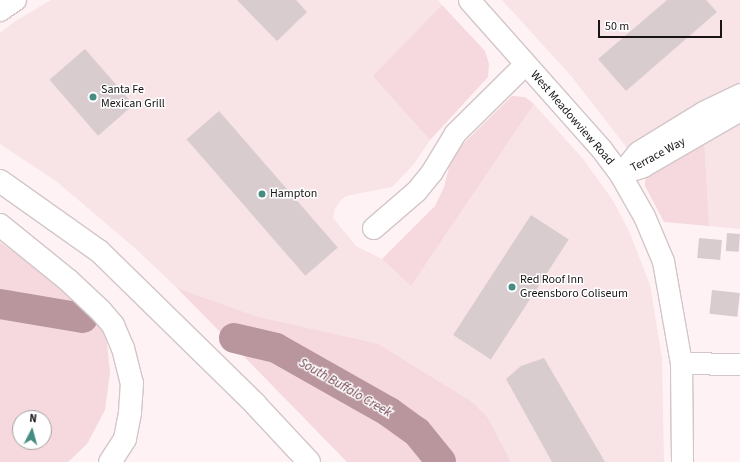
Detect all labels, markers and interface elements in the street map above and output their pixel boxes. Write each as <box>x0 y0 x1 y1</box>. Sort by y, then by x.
scale bar <box>600 12 724 38</box>
text: 50 m <box>605 18 629 35</box>
street label: West Meadowview Road <box>527 68 617 168</box>
place label: Santa Fe Mexican Grill <box>101 83 165 111</box>
marker: Santa Fe Mexican Grill <box>88 92 98 102</box>
street label: Terrace Way <box>628 135 688 175</box>
place label: Hampton <box>270 187 317 201</box>
marker: Hampton <box>257 189 267 199</box>
place label: Red Roof Inn Greensboro Coliseum <box>520 273 628 301</box>
marker: Red Roof Inn Greensboro Coliseum <box>507 282 517 292</box>
water label: South Buffalo Creek <box>296 355 394 421</box>
north arrow <box>12 410 52 450</box>
text: N <box>29 411 38 426</box>

